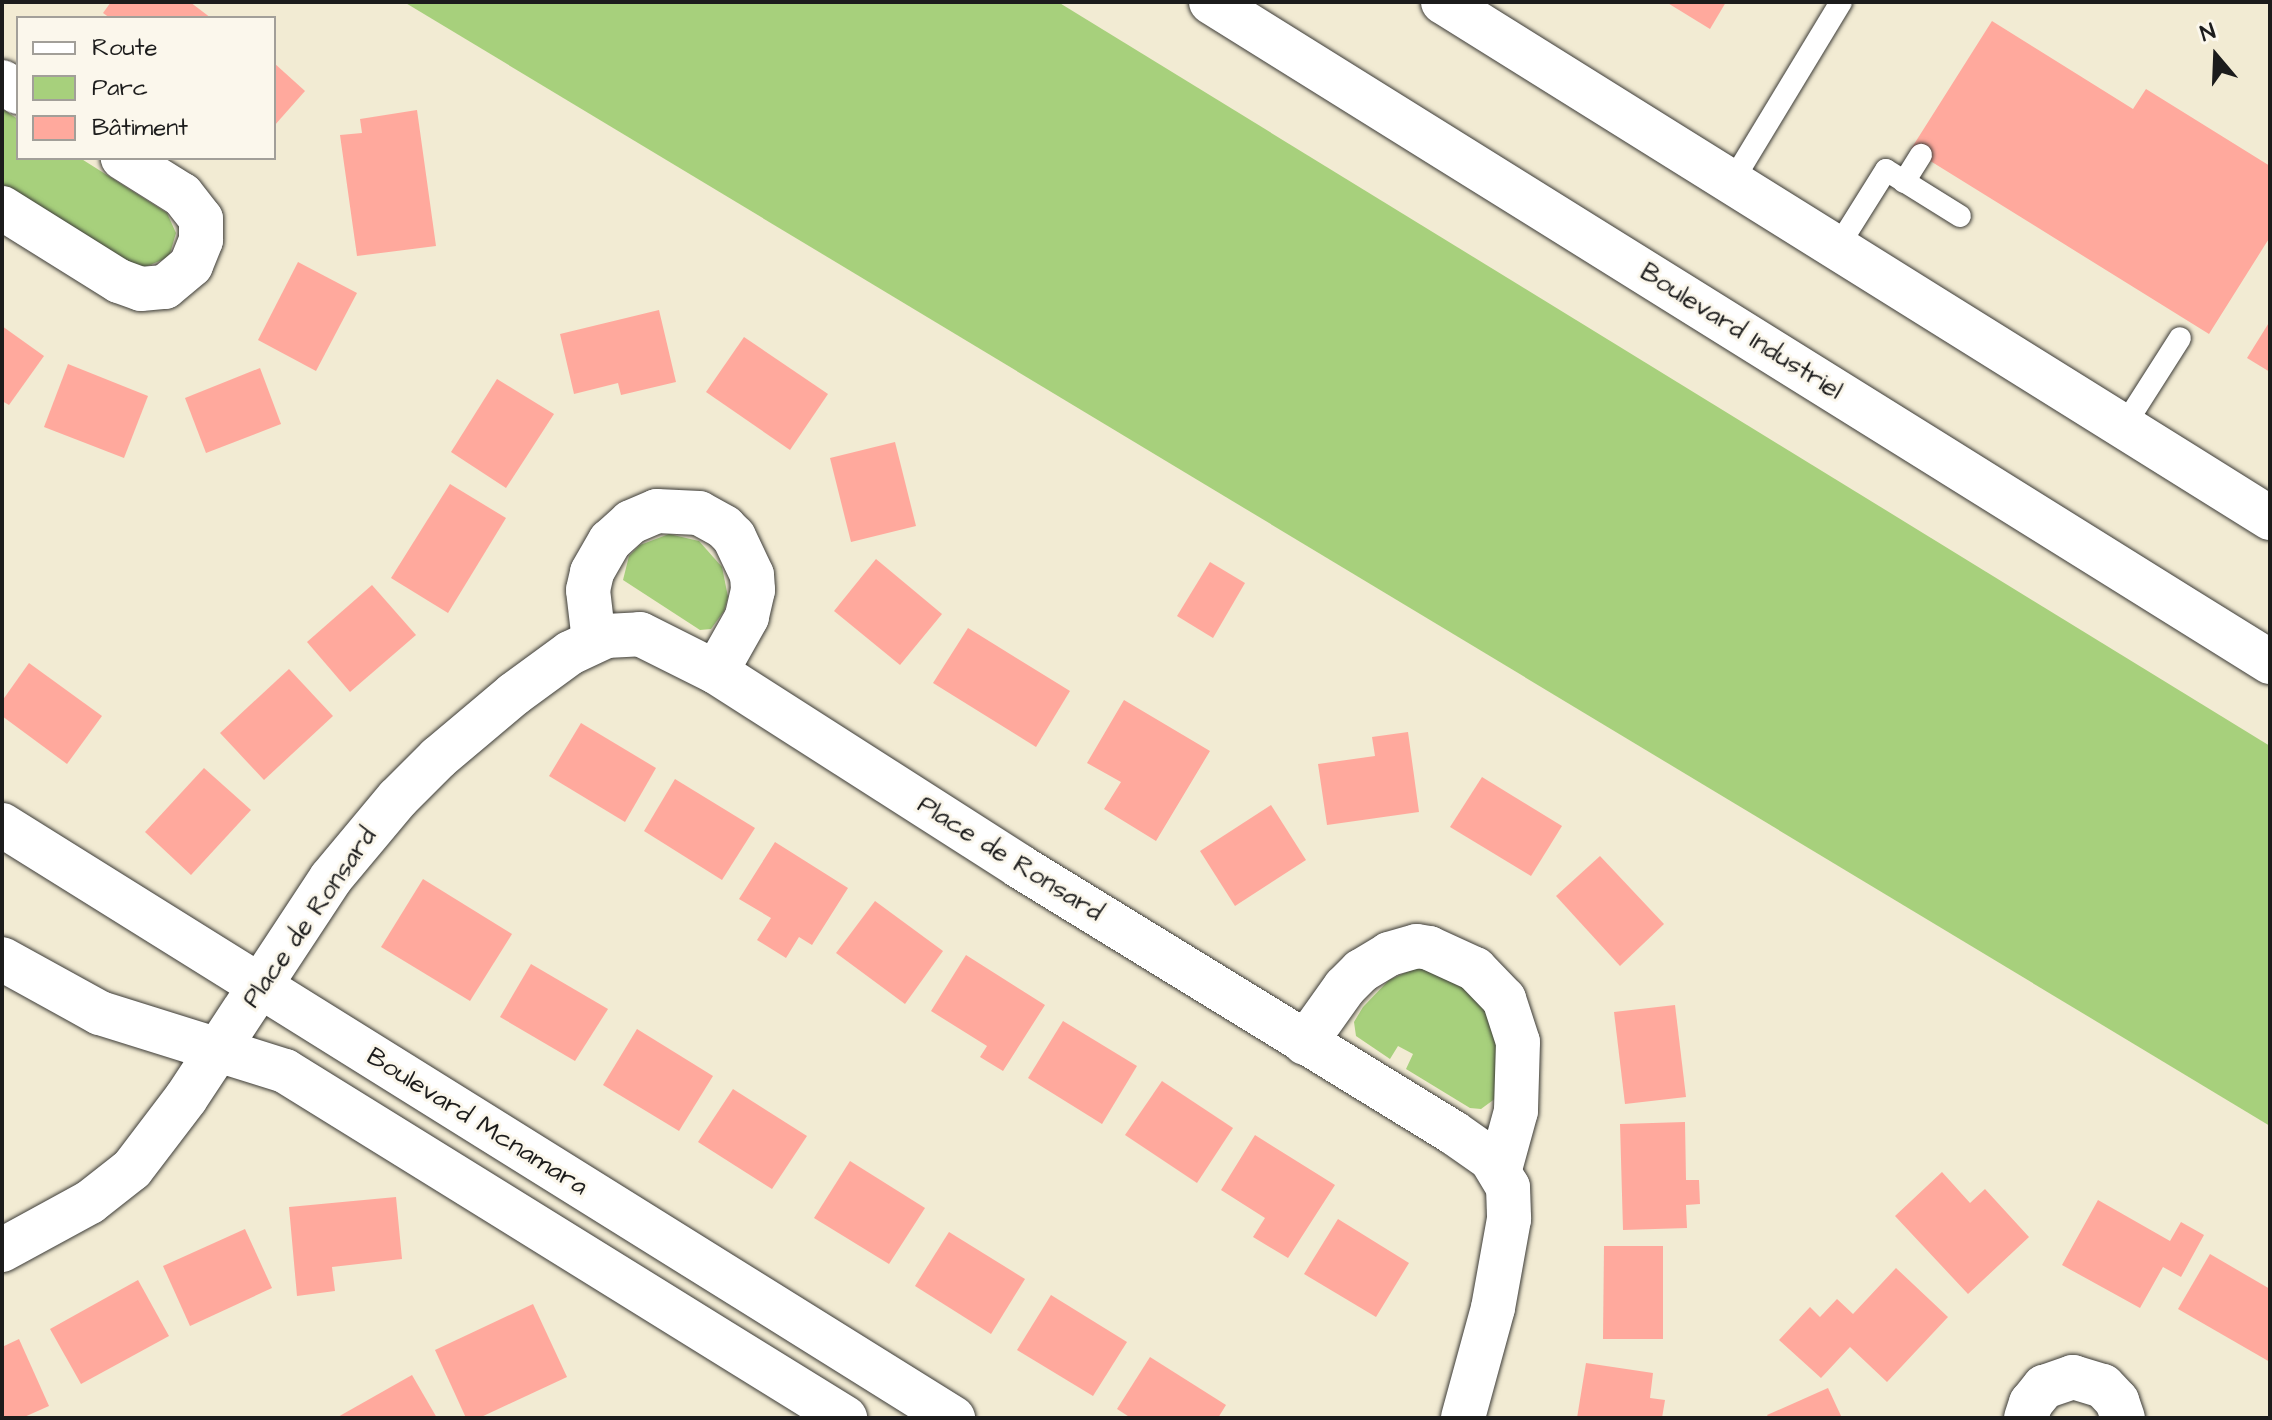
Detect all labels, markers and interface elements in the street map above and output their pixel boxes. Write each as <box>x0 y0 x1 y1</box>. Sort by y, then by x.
legend <box>16 16 276 160</box>
north arrow <box>2176 16 2256 96</box>
text: N <box>2196 16 2220 50</box>
text: Route <box>92 31 157 65</box>
text: Parc <box>92 71 148 105</box>
text: Bâtiment <box>92 111 188 145</box>
street label: Boulevard Industriel <box>1634 257 1848 407</box>
street label: Place de Ronsard <box>912 789 1108 929</box>
street label: Place de Ronsard <box>236 822 384 1014</box>
street label: Boulevard Mcnamara <box>361 1041 593 1203</box>

